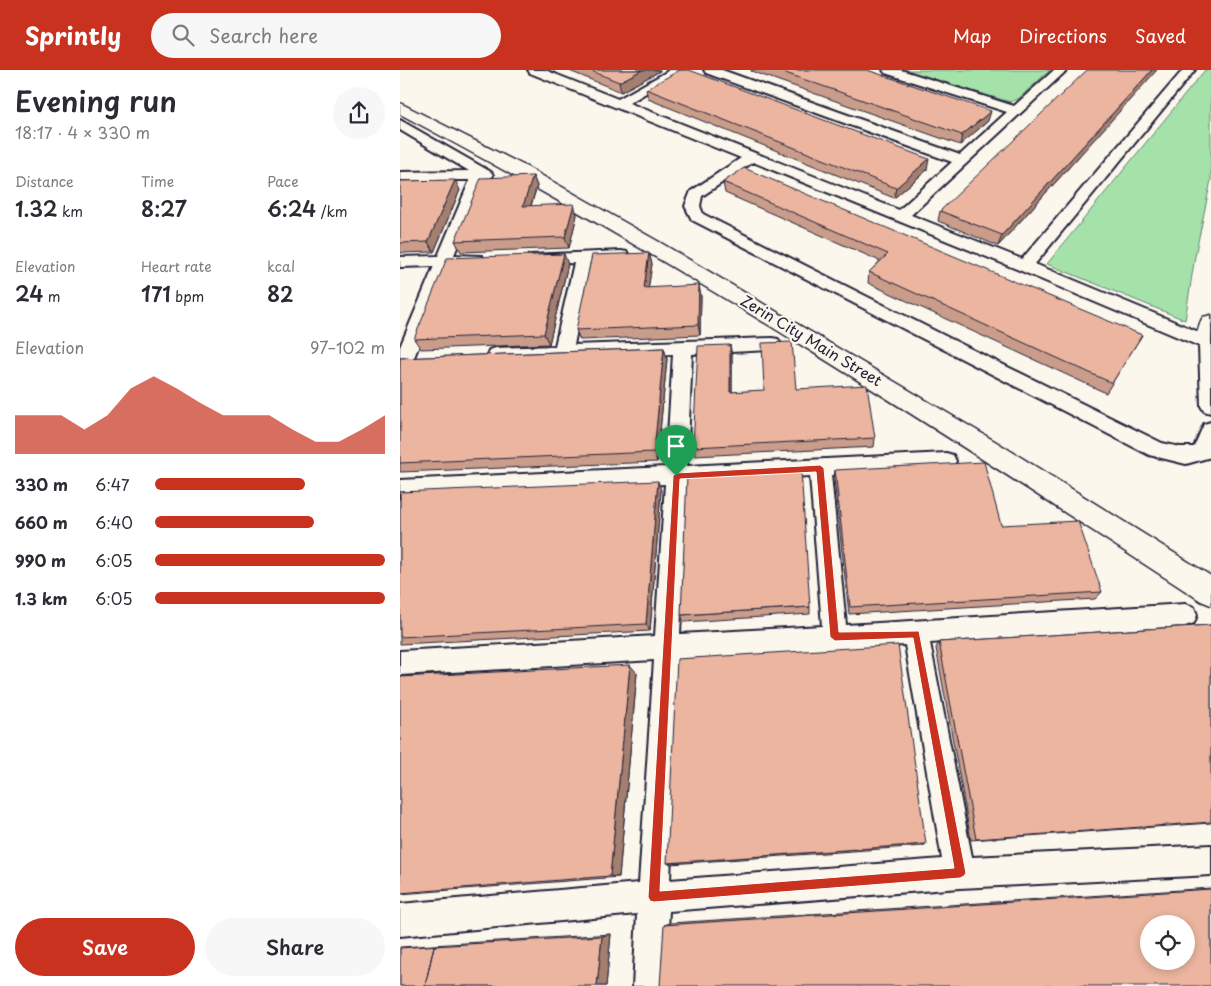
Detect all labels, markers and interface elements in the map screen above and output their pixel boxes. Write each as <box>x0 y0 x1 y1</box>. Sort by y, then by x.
search box <box>151 13 501 58</box>
text: Sprintly <box>25 17 121 53</box>
icon: search <box>169 21 197 49</box>
text: Search here <box>209 21 318 49</box>
text: Map <box>953 22 991 49</box>
text: Directions <box>1019 22 1107 49</box>
text: Saved <box>1135 22 1186 49</box>
text: Evening run <box>15 79 177 122</box>
button: share <box>333 87 385 139</box>
text: 18:17 · 4 × 330 m <box>15 120 150 144</box>
text: Distance <box>15 171 74 192</box>
text: Time <box>141 171 174 192</box>
text: Pace <box>267 171 299 192</box>
text: 1.32 <box>15 192 57 224</box>
text: 8:27 <box>141 192 187 224</box>
text: 6:24 <box>267 192 316 224</box>
text: km <box>57 201 83 222</box>
text: /km <box>316 201 348 222</box>
text: Elevation <box>15 256 75 277</box>
text: Heart rate <box>141 256 212 277</box>
text: kcal <box>267 256 295 277</box>
text: 24 <box>15 277 43 309</box>
text: 171 <box>141 277 171 309</box>
text: 82 <box>267 277 293 309</box>
text: m <box>43 286 61 307</box>
text: bpm <box>171 286 204 307</box>
street label: Zerin City Main Street <box>737 288 887 391</box>
text: Elevation <box>15 335 84 359</box>
text: 97–102 m <box>310 335 385 359</box>
pin <box>655 425 697 476</box>
icon: arrive <box>662 432 690 460</box>
text: 330 m <box>15 472 68 496</box>
text: 6:47 <box>95 472 130 496</box>
text: 660 m <box>15 510 68 534</box>
text: 6:40 <box>95 510 133 534</box>
text: 990 m <box>15 548 66 572</box>
text: 6:05 <box>95 548 133 572</box>
text: 1.3 km <box>15 586 67 610</box>
text: 6:05 <box>95 586 133 610</box>
map controls <box>1140 915 1195 970</box>
button: locate <box>1140 915 1195 970</box>
button: Save <box>15 918 195 976</box>
button: Share <box>205 918 385 976</box>

